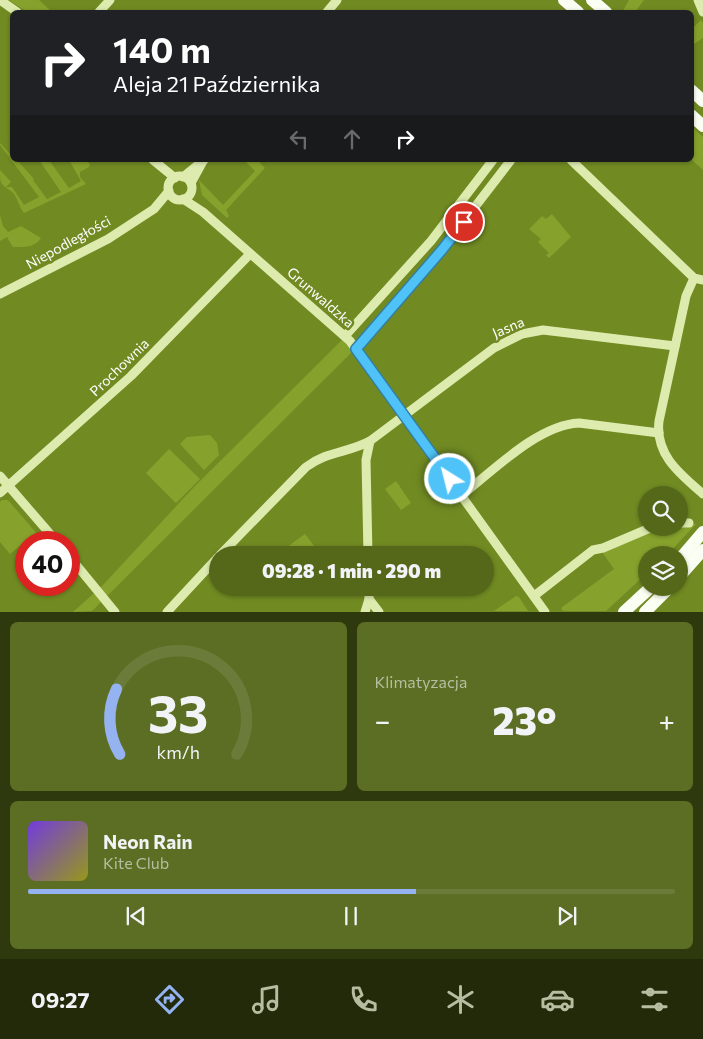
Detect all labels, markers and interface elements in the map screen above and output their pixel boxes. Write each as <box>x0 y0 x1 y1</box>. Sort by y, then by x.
text: 140 m <box>113 27 211 70</box>
icon: right <box>30 30 95 95</box>
text: Aleja 21 Października <box>113 70 320 97</box>
icon: left <box>285 125 313 153</box>
icon: ahead <box>338 125 366 153</box>
icon: right <box>391 125 419 153</box>
pin <box>443 201 485 243</box>
icon: arrive <box>450 208 478 236</box>
street label: Niepodległości <box>23 212 113 272</box>
street label: Grunwaldzka <box>284 263 358 331</box>
street label: Jasna <box>489 313 527 341</box>
street label: Prochownia <box>86 335 152 399</box>
position arrow <box>423 452 475 504</box>
map controls <box>638 486 688 596</box>
button: search <box>638 486 688 536</box>
speed limit sign: 40 <box>15 531 80 596</box>
button: layers <box>638 546 688 596</box>
text: 09:28 · 1 min · 290 m <box>262 559 441 582</box>
text: Klimatyzacja <box>375 672 467 691</box>
text: 33 <box>148 680 208 744</box>
text: 23° <box>492 696 556 743</box>
text: − <box>375 703 390 737</box>
text: + <box>659 703 675 737</box>
text: km/h <box>157 741 200 763</box>
text: Neon Rain <box>103 830 193 853</box>
text: Kite Club <box>103 853 169 872</box>
icon: previous <box>122 902 150 930</box>
icon: pause <box>337 902 365 930</box>
icon: next <box>553 902 581 930</box>
icon: directions <box>152 982 187 1017</box>
icon: music <box>249 982 284 1017</box>
icon: phone <box>346 982 381 1017</box>
icon: climate <box>443 982 478 1017</box>
icon: car <box>540 982 575 1017</box>
icon: filters <box>637 982 672 1017</box>
text: 09:27 <box>31 986 90 1013</box>

